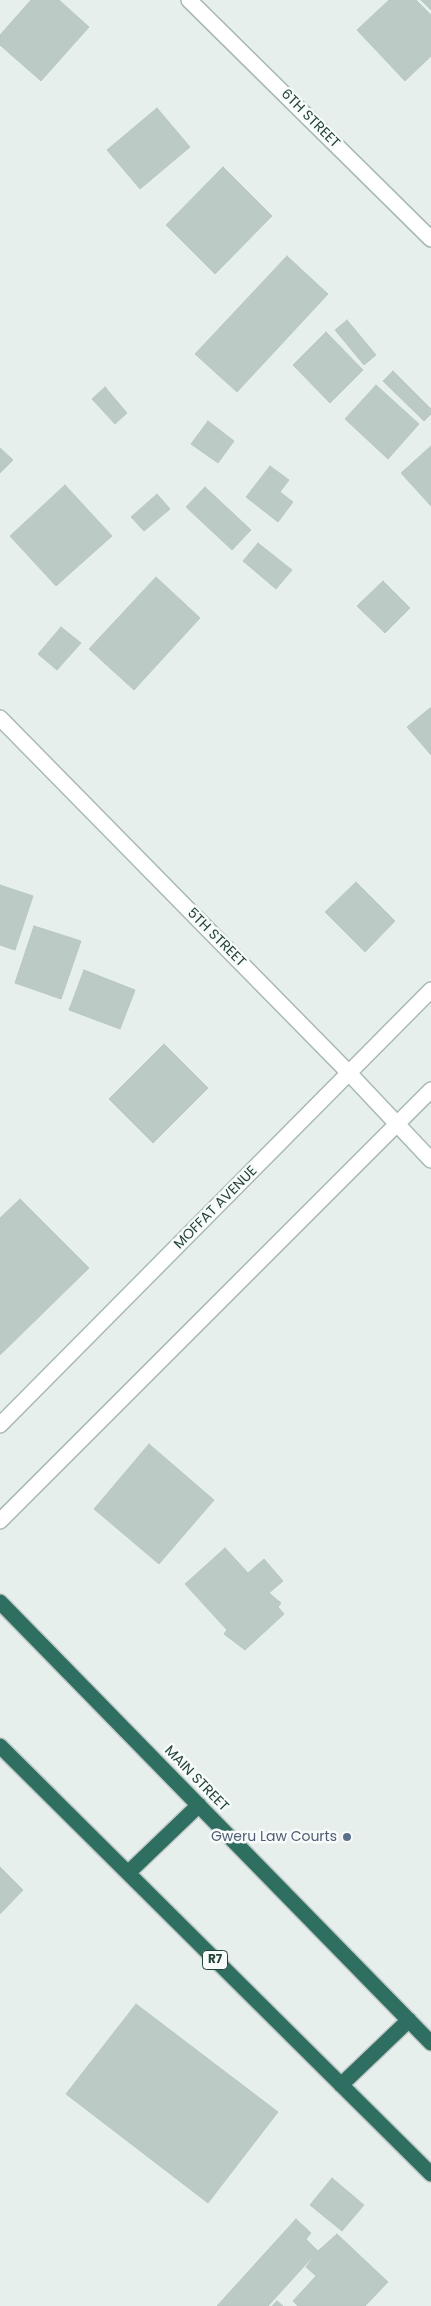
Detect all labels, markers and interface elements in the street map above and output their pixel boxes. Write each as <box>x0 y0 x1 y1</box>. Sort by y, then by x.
street label: 6TH STREET <box>277 86 343 152</box>
street label: 5TH STREET <box>183 905 249 971</box>
street label: MOFFAT AVENUE <box>171 1163 261 1253</box>
street label: MAIN STREET <box>161 1743 231 1815</box>
place label: Gweru Law Courts <box>211 1829 337 1845</box>
marker: Gweru Law Courts <box>341 1831 353 1843</box>
road number: R7 <box>202 1950 228 1970</box>

